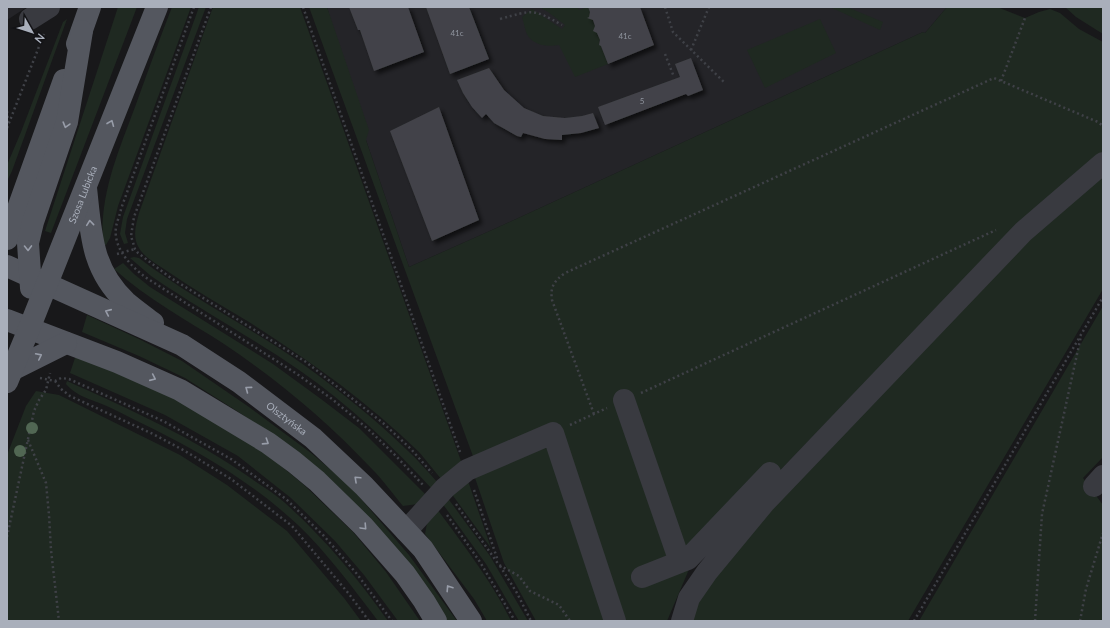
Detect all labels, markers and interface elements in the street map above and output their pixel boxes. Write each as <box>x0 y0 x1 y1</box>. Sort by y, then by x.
north arrow <box>12 12 52 52</box>
house number: 41c <box>450 28 464 38</box>
text: N <box>32 31 48 46</box>
house number: 41c <box>618 31 632 41</box>
house number: 5 <box>640 96 645 106</box>
one-way arrow <box>106 119 114 127</box>
one-way arrow <box>62 121 71 128</box>
street label: Szosa Lubicka <box>66 164 99 225</box>
one-way arrow <box>86 220 95 226</box>
one-way arrow <box>24 245 32 251</box>
one-way arrow <box>105 309 113 317</box>
one-way arrow <box>35 353 42 361</box>
one-way arrow <box>149 373 156 381</box>
one-way arrow <box>246 387 253 394</box>
street label: Olsztyńska <box>264 399 310 437</box>
one-way arrow <box>262 437 269 445</box>
one-way arrow <box>354 477 361 484</box>
one-way arrow <box>359 522 366 530</box>
one-way arrow <box>447 586 454 593</box>

